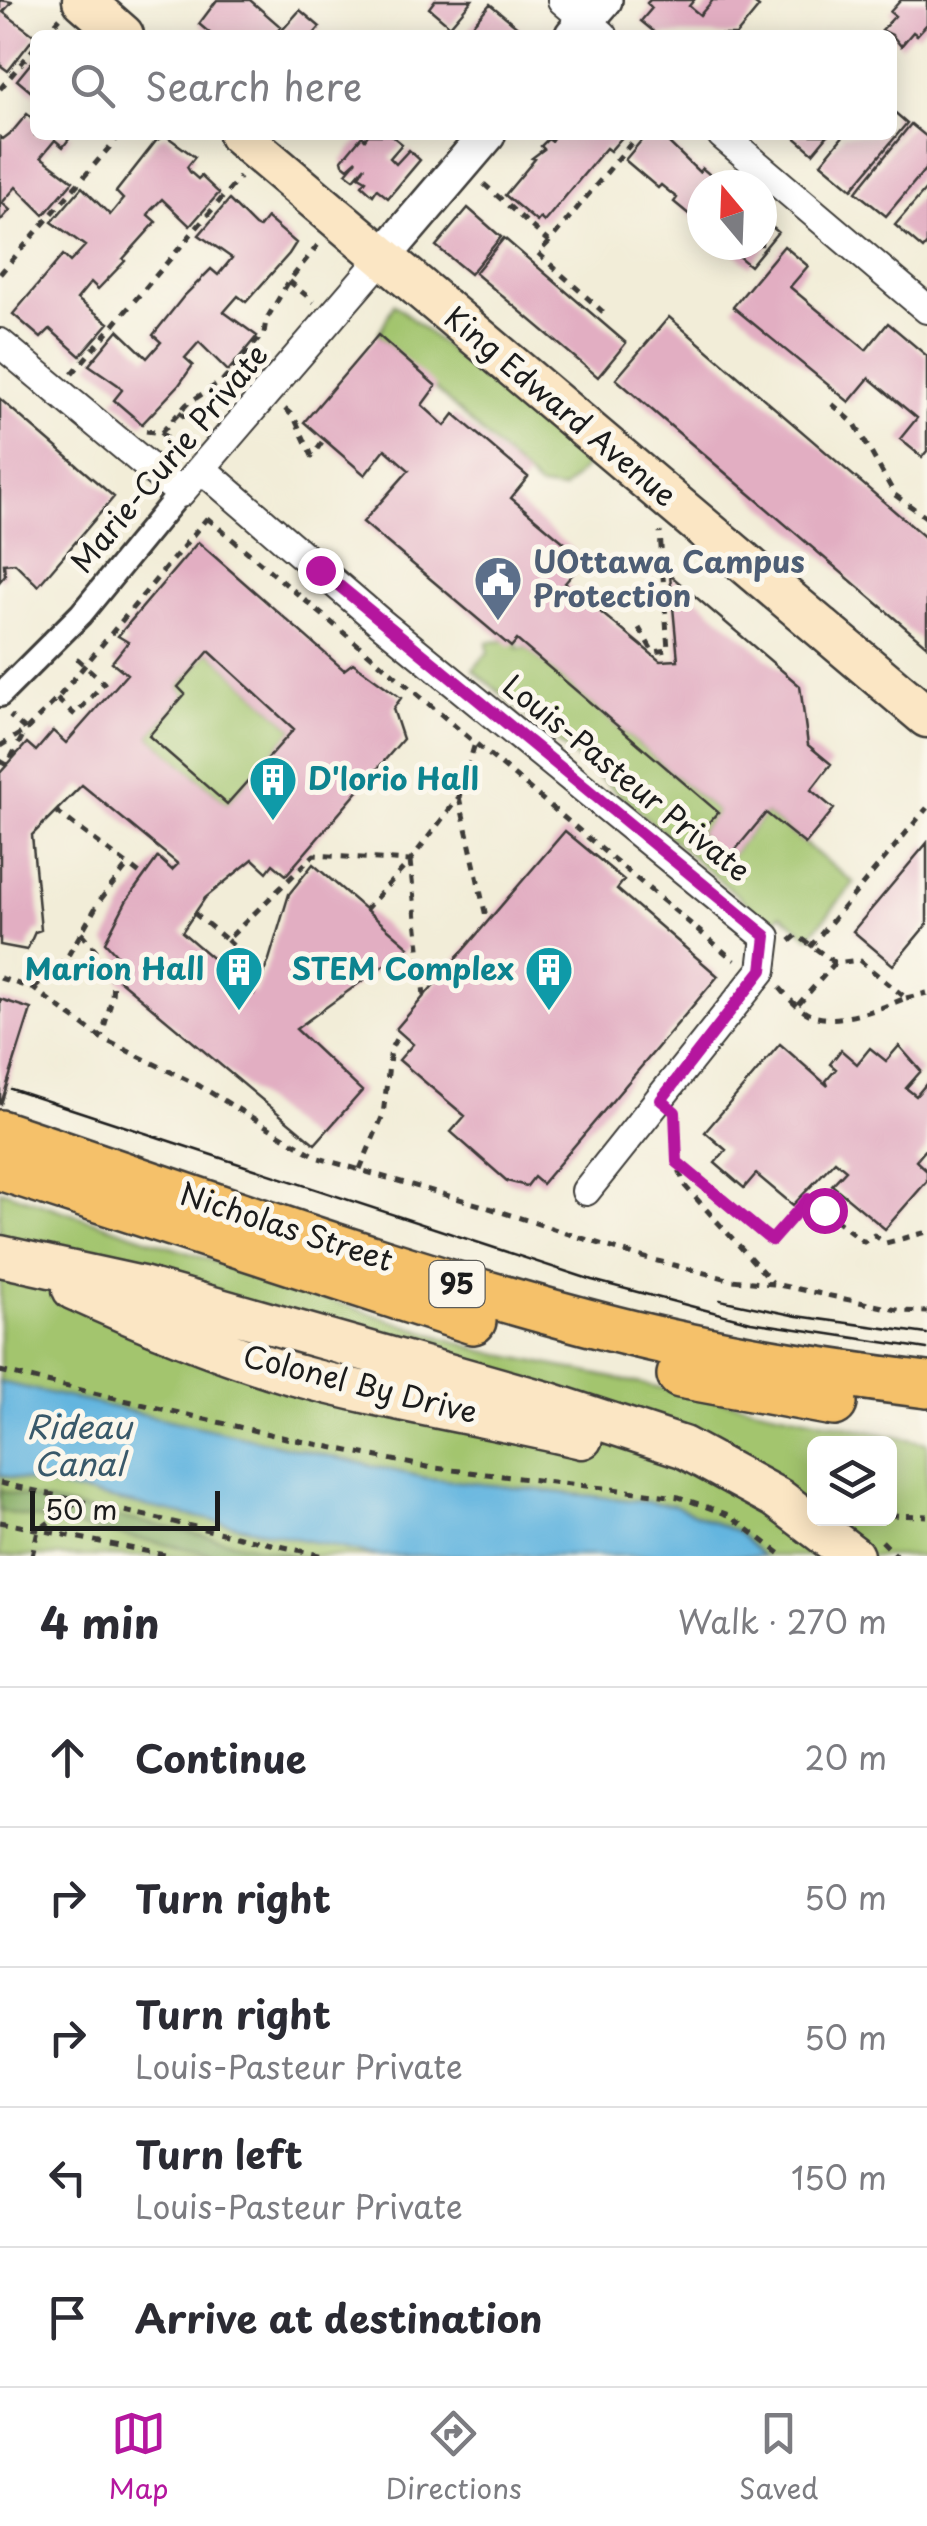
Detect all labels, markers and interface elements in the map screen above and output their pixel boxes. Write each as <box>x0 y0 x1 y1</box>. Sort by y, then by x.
search box <box>30 30 897 140</box>
text: Search here <box>145 57 362 114</box>
icon: search <box>65 58 120 113</box>
north arrow <box>687 170 777 260</box>
street label: King Edward Avenue <box>436 294 688 516</box>
street label: Marie-Curie Private <box>59 333 277 582</box>
place label: UOttawa Campus Protection <box>533 538 805 617</box>
route end <box>298 548 344 594</box>
public building icon: UOttawa Campus Protection <box>472 554 524 622</box>
street label: Louis-Pasteur Private <box>494 663 761 891</box>
building icon: D'lorio Hall <box>247 754 299 822</box>
place label: D'lorio Hall <box>308 755 479 800</box>
building icon: Marion Hall <box>213 944 265 1012</box>
building icon: STEM Complex <box>523 944 575 1012</box>
place label: Marion Hall <box>25 945 204 990</box>
place label: STEM Complex <box>291 945 514 990</box>
street label: Nicholas Street <box>174 1170 399 1281</box>
route start <box>802 1188 848 1234</box>
road number: 95 <box>430 1261 484 1307</box>
street label: Colonel By Drive <box>239 1332 482 1433</box>
water label: Rideau Canal <box>26 1402 133 1487</box>
map controls <box>807 1436 897 1526</box>
button: layers <box>807 1436 897 1526</box>
scale bar <box>30 1486 220 1530</box>
text: 50 m <box>45 1487 118 1530</box>
text: 4 min <box>40 1590 160 1653</box>
text: Walk · 270 m <box>678 1597 887 1645</box>
text: Continue <box>135 1729 306 1786</box>
icon: ahead <box>40 1730 95 1785</box>
text: 20 m <box>805 1733 887 1781</box>
text: Turn right <box>135 1869 331 1926</box>
icon: right <box>40 1870 95 1925</box>
text: 50 m <box>804 1873 887 1921</box>
text: Turn right <box>135 1985 331 2042</box>
icon: right <box>40 2010 95 2065</box>
text: 50 m <box>804 2013 887 2061</box>
text: Louis-Pasteur Private <box>135 2042 463 2090</box>
text: Turn left <box>135 2125 303 2182</box>
icon: left <box>40 2150 95 2205</box>
text: 150 m <box>791 2153 887 2201</box>
text: Louis-Pasteur Private <box>135 2182 463 2230</box>
text: Arrive at destination <box>135 2289 543 2346</box>
icon: arrive <box>40 2290 95 2345</box>
tab: Map <box>109 2406 168 2509</box>
tab: Directions <box>386 2406 522 2509</box>
tab: Saved <box>739 2406 818 2509</box>

